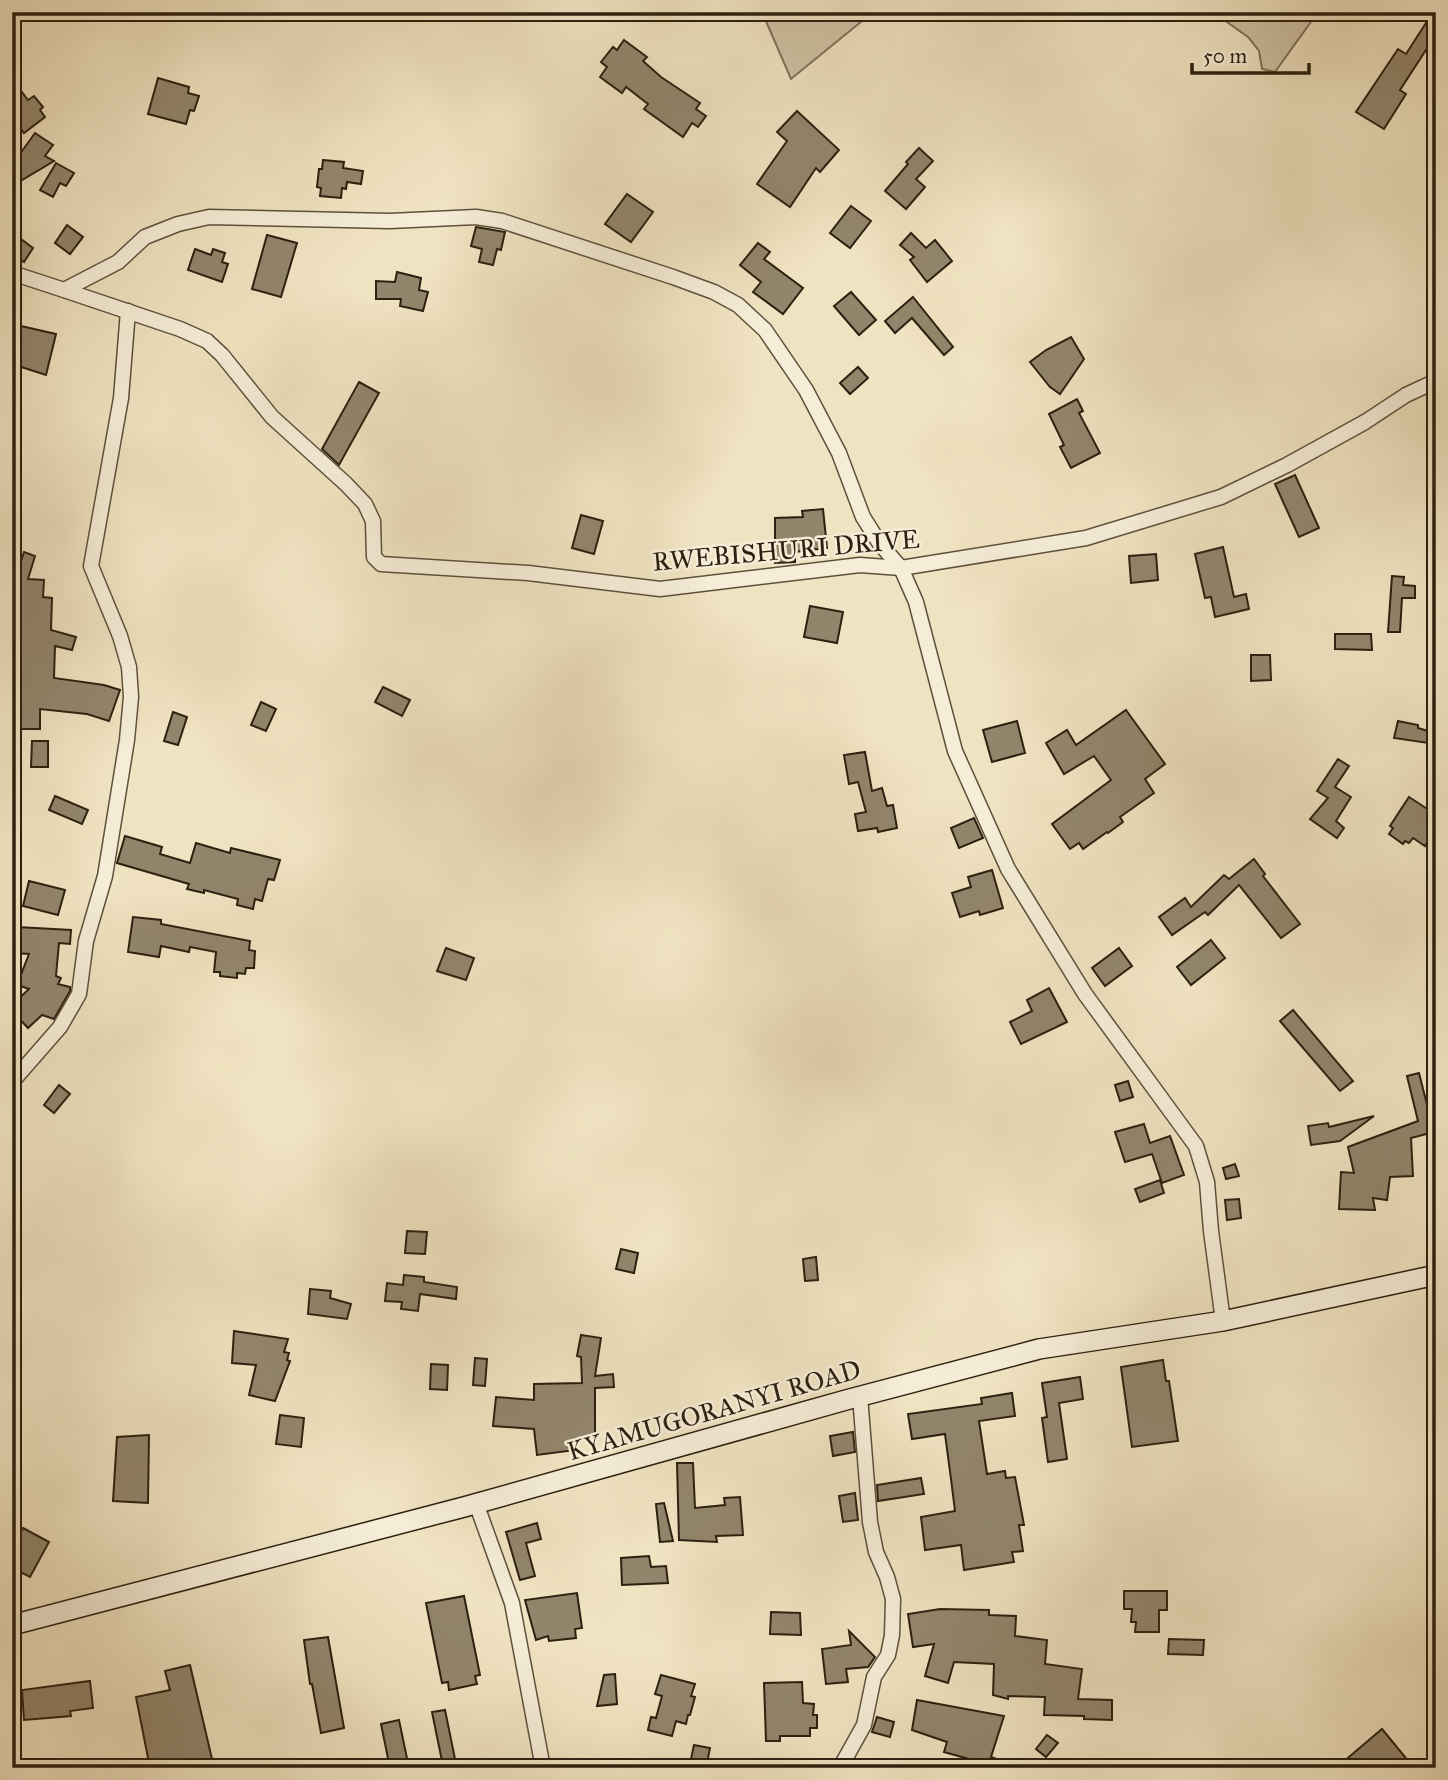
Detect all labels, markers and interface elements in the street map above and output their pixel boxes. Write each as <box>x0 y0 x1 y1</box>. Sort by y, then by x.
scale bar <box>1192 32 1310 76</box>
text: 50 m <box>1203 43 1248 69</box>
street label: RWEBISHURI DRIVE <box>651 522 921 578</box>
street label: KYAMUGORANYI ROAD <box>564 1353 864 1467</box>

